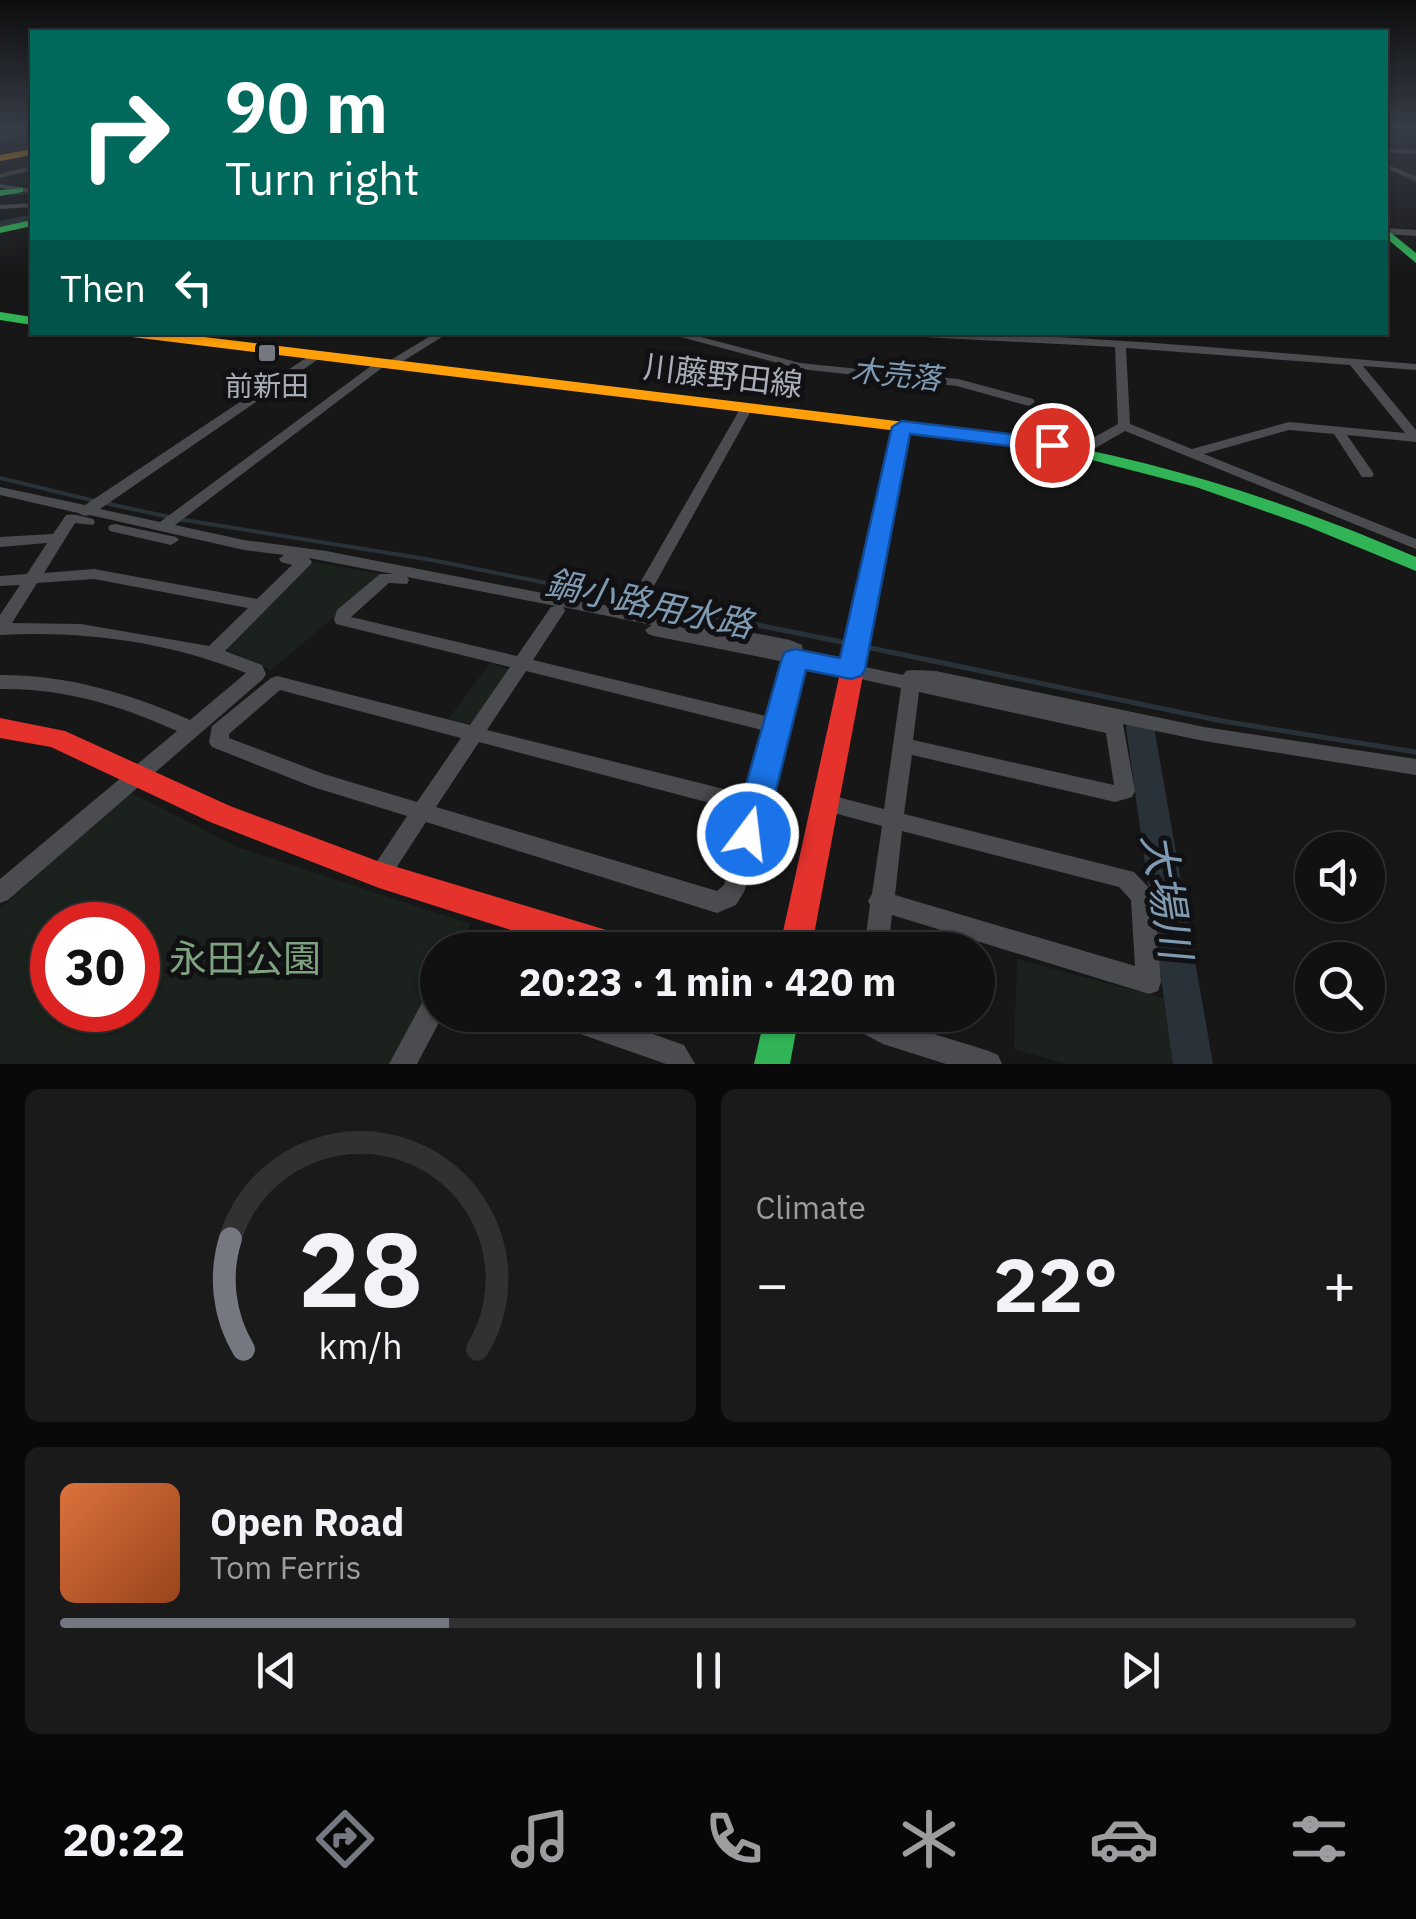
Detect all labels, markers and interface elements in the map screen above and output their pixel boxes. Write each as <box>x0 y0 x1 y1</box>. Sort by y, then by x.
text: 90 m <box>225 61 388 152</box>
icon: right <box>60 70 190 200</box>
text: Turn right <box>225 149 420 207</box>
icon: left <box>166 260 221 315</box>
text: Then <box>60 263 146 312</box>
marker: 前新田 <box>256 342 278 364</box>
street label: 川藤野田線 <box>641 344 805 406</box>
water label: 木売落 <box>849 349 947 398</box>
place label: 前新田 <box>225 367 309 404</box>
pin <box>1010 403 1095 488</box>
icon: arrive <box>1025 418 1080 473</box>
water label: 鍋小路用水路 <box>542 559 760 648</box>
position arrow <box>696 782 800 886</box>
water label: 大場川 <box>1130 829 1205 966</box>
map controls <box>1295 832 1385 1032</box>
button: sound <box>1295 832 1385 922</box>
speed limit sign: 30 <box>30 902 160 1032</box>
park label: 永田公園 <box>169 933 321 982</box>
button: search <box>1295 942 1385 1032</box>
text: 20:23 · 1 min · 420 m <box>519 957 896 1006</box>
text: Climate <box>756 1186 866 1228</box>
text: 28 <box>298 1200 423 1336</box>
text: 22° <box>993 1235 1118 1333</box>
text: − <box>756 1248 789 1319</box>
text: + <box>1323 1248 1356 1319</box>
text: km/h <box>318 1322 402 1369</box>
text: Open Road <box>210 1497 404 1546</box>
text: Tom Ferris <box>210 1546 361 1588</box>
icon: previous <box>249 1643 304 1698</box>
icon: pause <box>681 1643 736 1698</box>
icon: next <box>1113 1643 1168 1698</box>
icon: directions <box>310 1804 380 1874</box>
icon: music <box>505 1804 575 1874</box>
icon: phone <box>699 1804 769 1874</box>
icon: climate <box>894 1804 964 1874</box>
icon: car <box>1089 1804 1159 1874</box>
icon: filters <box>1284 1804 1354 1874</box>
text: 20:22 <box>62 1810 185 1868</box>

